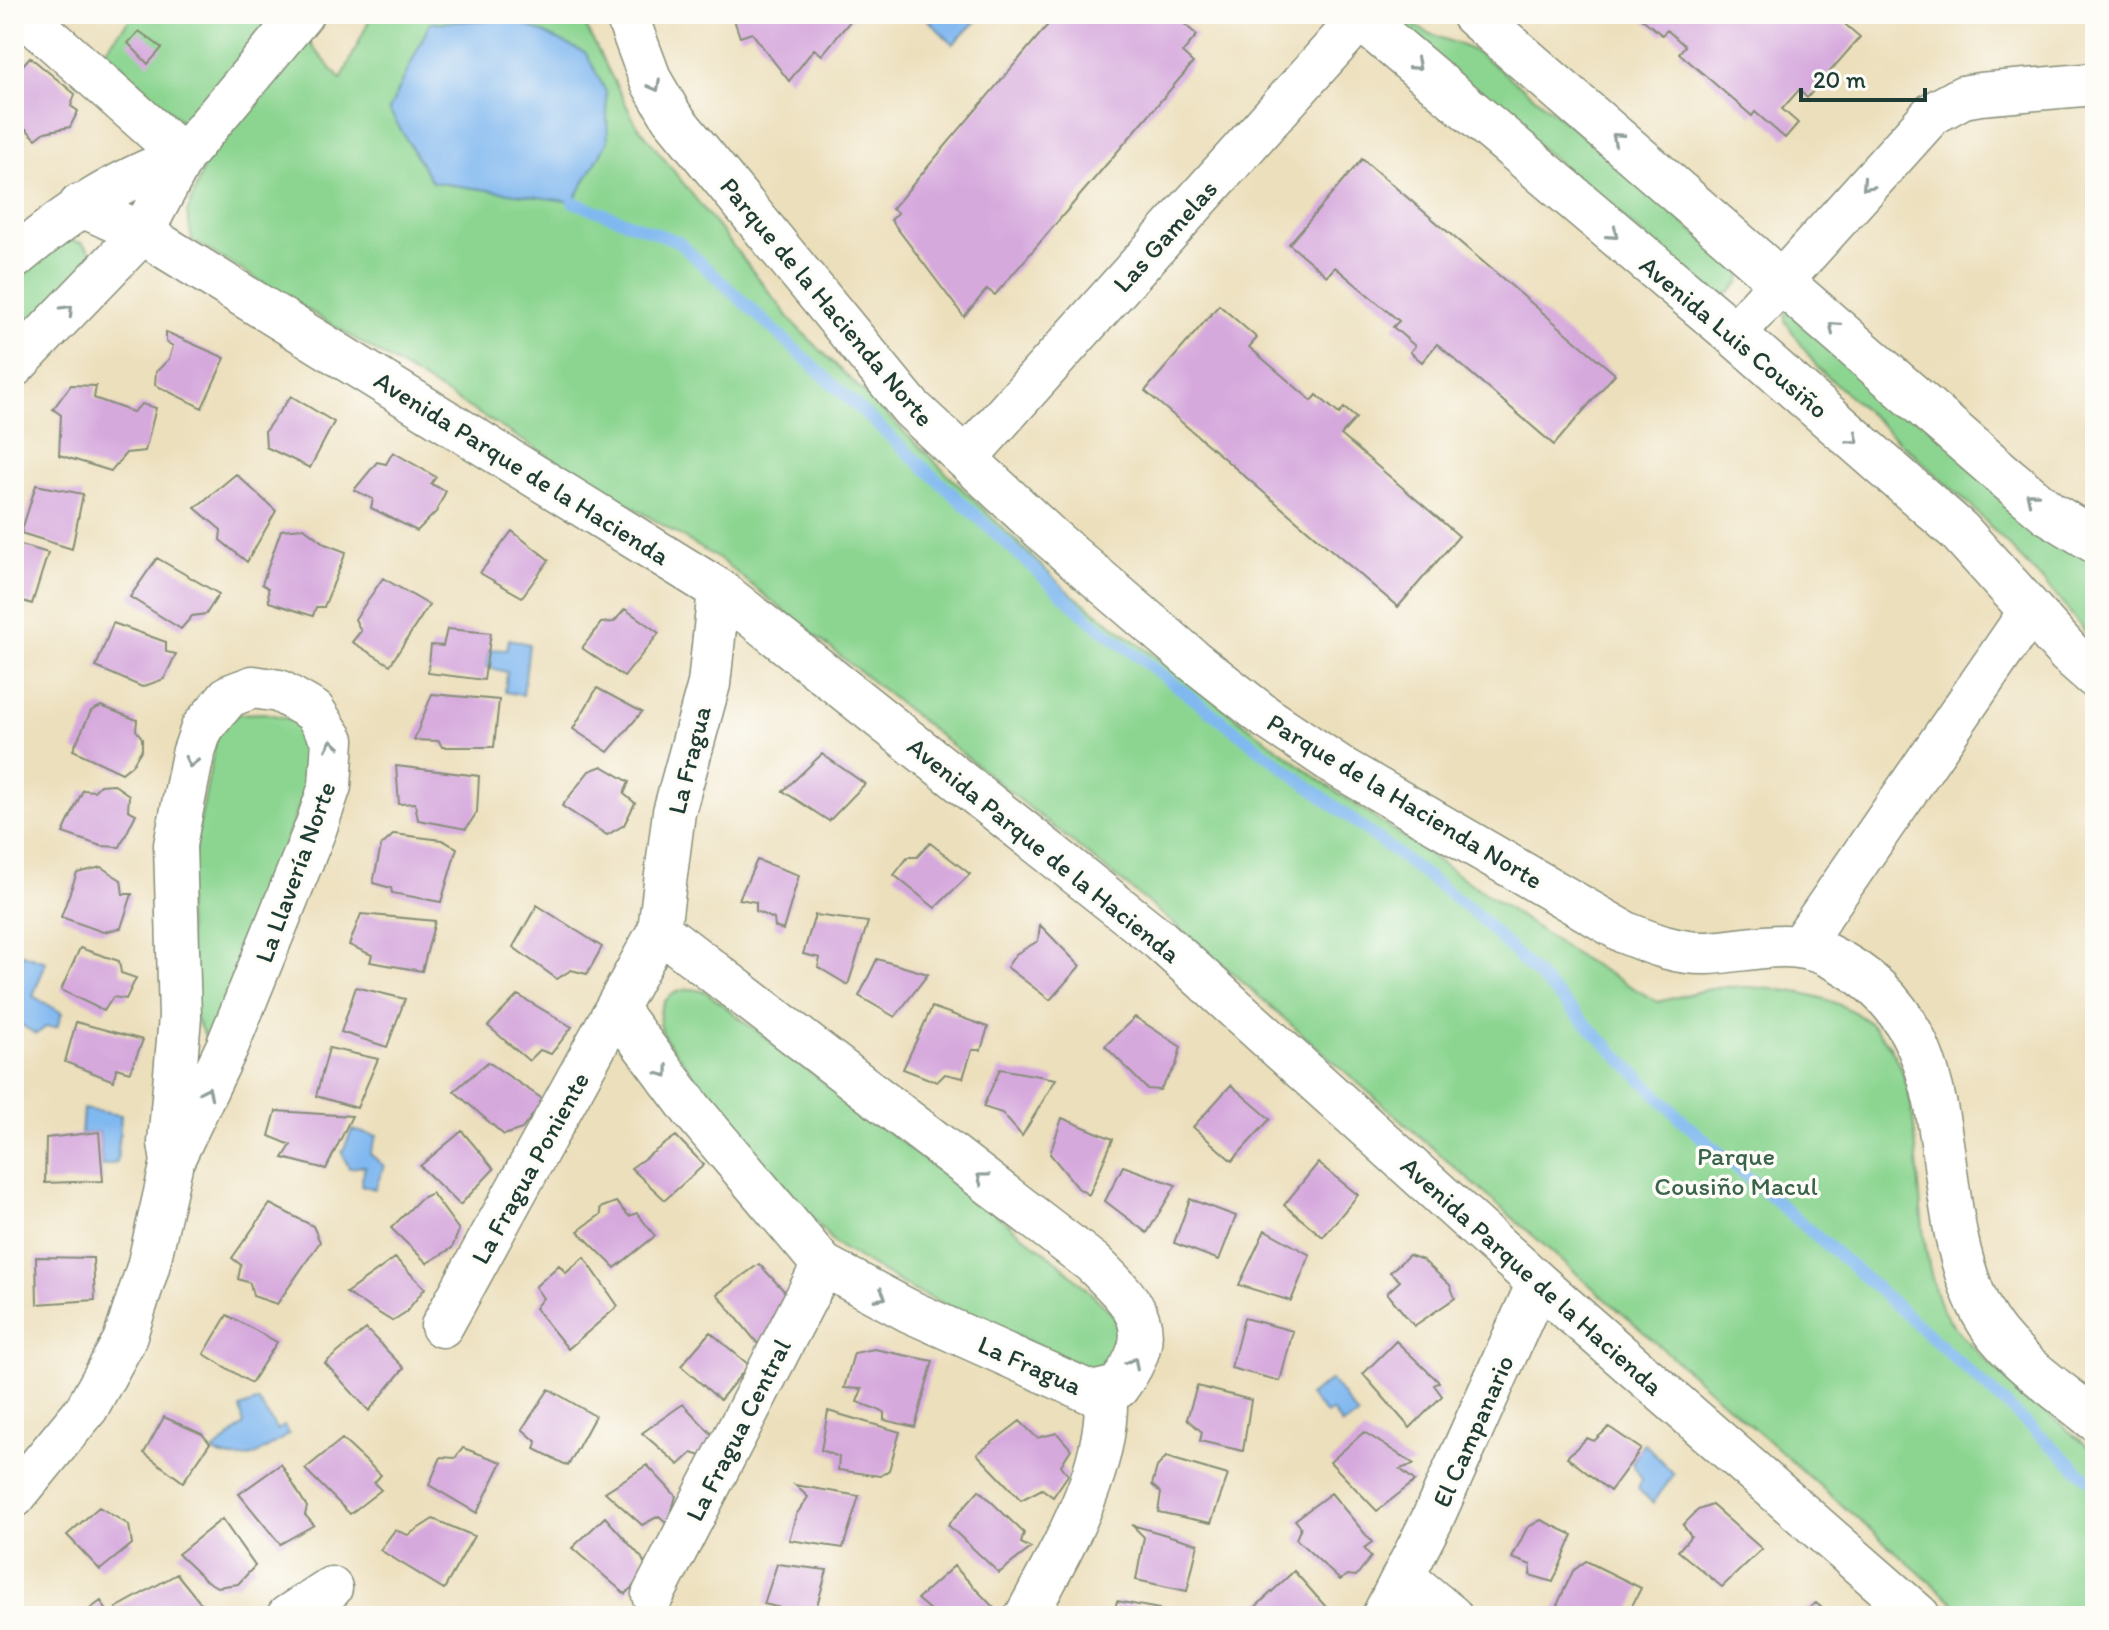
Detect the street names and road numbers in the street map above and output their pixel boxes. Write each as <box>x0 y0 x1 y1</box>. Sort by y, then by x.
street label: Parque de la Hacienda Norte <box>713 171 941 433</box>
street label: Las Gamelas <box>1106 173 1224 299</box>
street label: Avenida Luis Cousiño <box>1633 249 1835 425</box>
street label: Avenida Parque de la Hacienda <box>369 364 676 572</box>
street label: La Fragua <box>660 702 718 817</box>
street label: Parque de la Hacienda Norte <box>1261 706 1549 896</box>
street label: Avenida Parque de la Hacienda <box>901 730 1187 970</box>
street label: La Llavería Norte <box>247 777 343 967</box>
street label: La Fragua Poniente <box>464 1066 596 1270</box>
street label: Avenida Parque de la Hacienda <box>1394 1150 1670 1403</box>
street label: La Fragua <box>973 1328 1087 1402</box>
street label: La Fragua Central <box>678 1333 798 1527</box>
street label: El Campanario <box>1425 1350 1521 1512</box>

